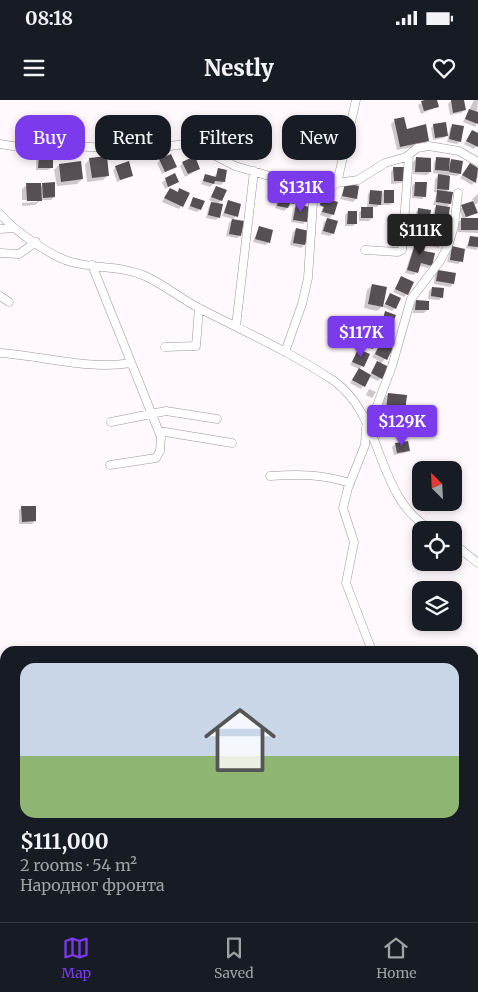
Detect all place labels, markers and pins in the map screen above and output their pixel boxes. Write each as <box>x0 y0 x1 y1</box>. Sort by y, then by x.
pin: $131K <box>266 170 336 213</box>
pin: $111K <box>385 214 455 256</box>
pin: $117K <box>326 316 396 358</box>
pin: $129K <box>367 404 437 447</box>

